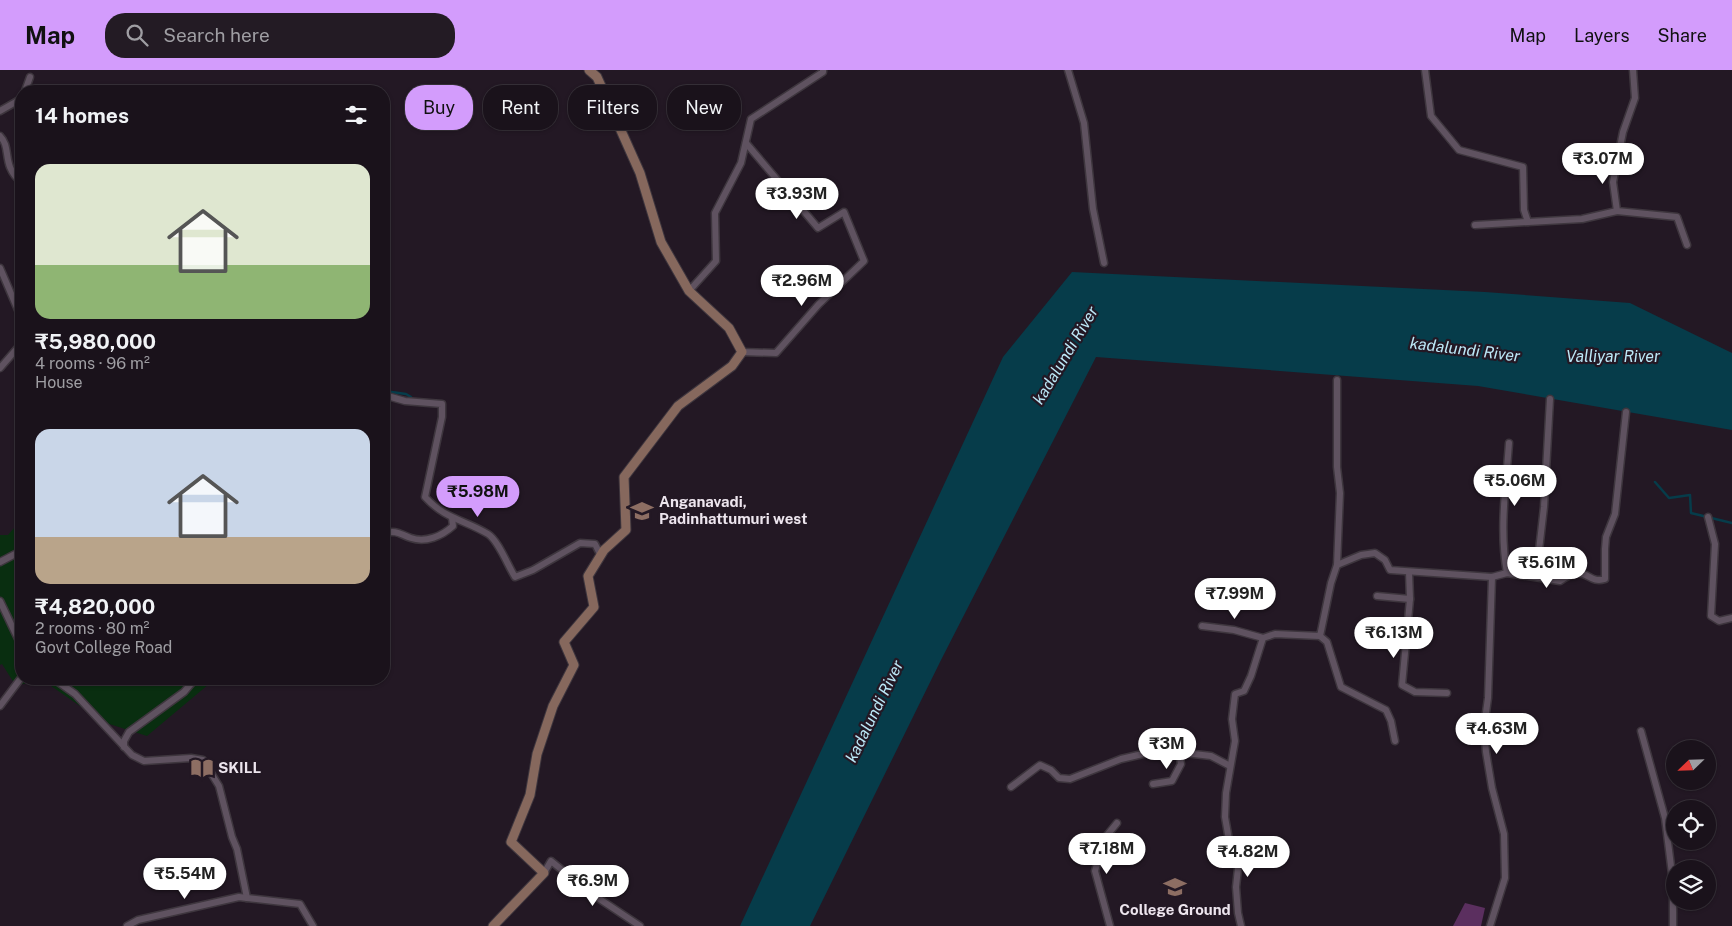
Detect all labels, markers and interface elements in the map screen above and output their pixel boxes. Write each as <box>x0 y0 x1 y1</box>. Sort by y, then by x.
search box <box>105 13 455 58</box>
text: Map <box>25 21 75 49</box>
icon: search <box>123 21 151 49</box>
text: Search here <box>163 24 270 46</box>
text: Map <box>1510 25 1546 46</box>
text: Layers <box>1574 25 1630 46</box>
text: Share <box>1658 25 1707 46</box>
chip: Buy <box>405 85 473 130</box>
chip: Rent <box>483 85 558 130</box>
chip: Filters <box>568 85 657 130</box>
chip: New <box>667 85 741 130</box>
icon: filters <box>342 101 370 129</box>
text: 14 homes <box>35 103 129 128</box>
pin: ₹3.07M <box>1562 142 1644 185</box>
text: ₹3.07M <box>1573 149 1633 168</box>
pin: ₹3.93M <box>756 178 838 220</box>
text: ₹3.93M <box>766 184 828 203</box>
icon: home <box>158 196 248 286</box>
pin: ₹2.96M <box>761 264 843 307</box>
text: ₹2.96M <box>772 271 832 290</box>
water label: kadalundi River <box>1029 302 1103 408</box>
text: ₹5,980,000 <box>35 329 156 354</box>
water label: kadalundi River <box>1409 333 1522 366</box>
water label: Valliyar River <box>1566 347 1661 366</box>
text: 4 rooms · 96 m² <box>35 354 150 373</box>
text: House <box>35 373 83 392</box>
icon: home <box>158 461 248 551</box>
pin: ₹5.06M <box>1474 464 1556 507</box>
text: ₹5.06M <box>1485 471 1545 490</box>
pin: ₹5.98M <box>437 476 519 518</box>
text: ₹5.98M <box>447 482 509 501</box>
place label: Anganavadi, Padinhattumuri west <box>659 493 807 527</box>
school or university icon: Anganavadi, Padinhattumuri west <box>629 498 655 524</box>
pin: ₹5.61M <box>1506 546 1588 589</box>
text: ₹5.61M <box>1518 553 1576 572</box>
pin: ₹7.99M <box>1194 578 1276 620</box>
text: ₹7.99M <box>1206 584 1264 603</box>
text: ₹4,820,000 <box>35 594 155 619</box>
pin: ₹6.13M <box>1353 616 1435 659</box>
text: 2 rooms · 80 m² <box>35 619 149 638</box>
text: ₹6.13M <box>1365 623 1423 642</box>
text: Govt College Road <box>35 638 172 657</box>
water label: kadalundi River <box>842 656 908 765</box>
pin: ₹4.63M <box>1456 712 1538 755</box>
text: ₹4.63M <box>1467 719 1527 738</box>
pin: ₹3M <box>1143 728 1191 770</box>
text: ₹3M <box>1149 734 1185 753</box>
north arrow <box>1666 740 1716 790</box>
map controls <box>1666 740 1716 910</box>
library icon: SKILL <box>189 755 215 781</box>
place label: SKILL <box>218 759 261 776</box>
button: locate <box>1666 800 1716 850</box>
pin: ₹7.18M <box>1066 832 1148 875</box>
pin: ₹4.82M <box>1207 836 1289 878</box>
text: ₹7.18M <box>1079 839 1135 858</box>
text: ₹4.82M <box>1218 842 1278 861</box>
pin: ₹5.54M <box>144 858 226 900</box>
button: layers <box>1666 860 1716 910</box>
text: ₹5.54M <box>154 864 216 883</box>
pin: ₹6.9M <box>558 864 628 907</box>
text: ₹6.9M <box>568 871 618 890</box>
school or university icon: College Ground <box>1162 874 1188 900</box>
place label: College Ground <box>1119 901 1231 918</box>

